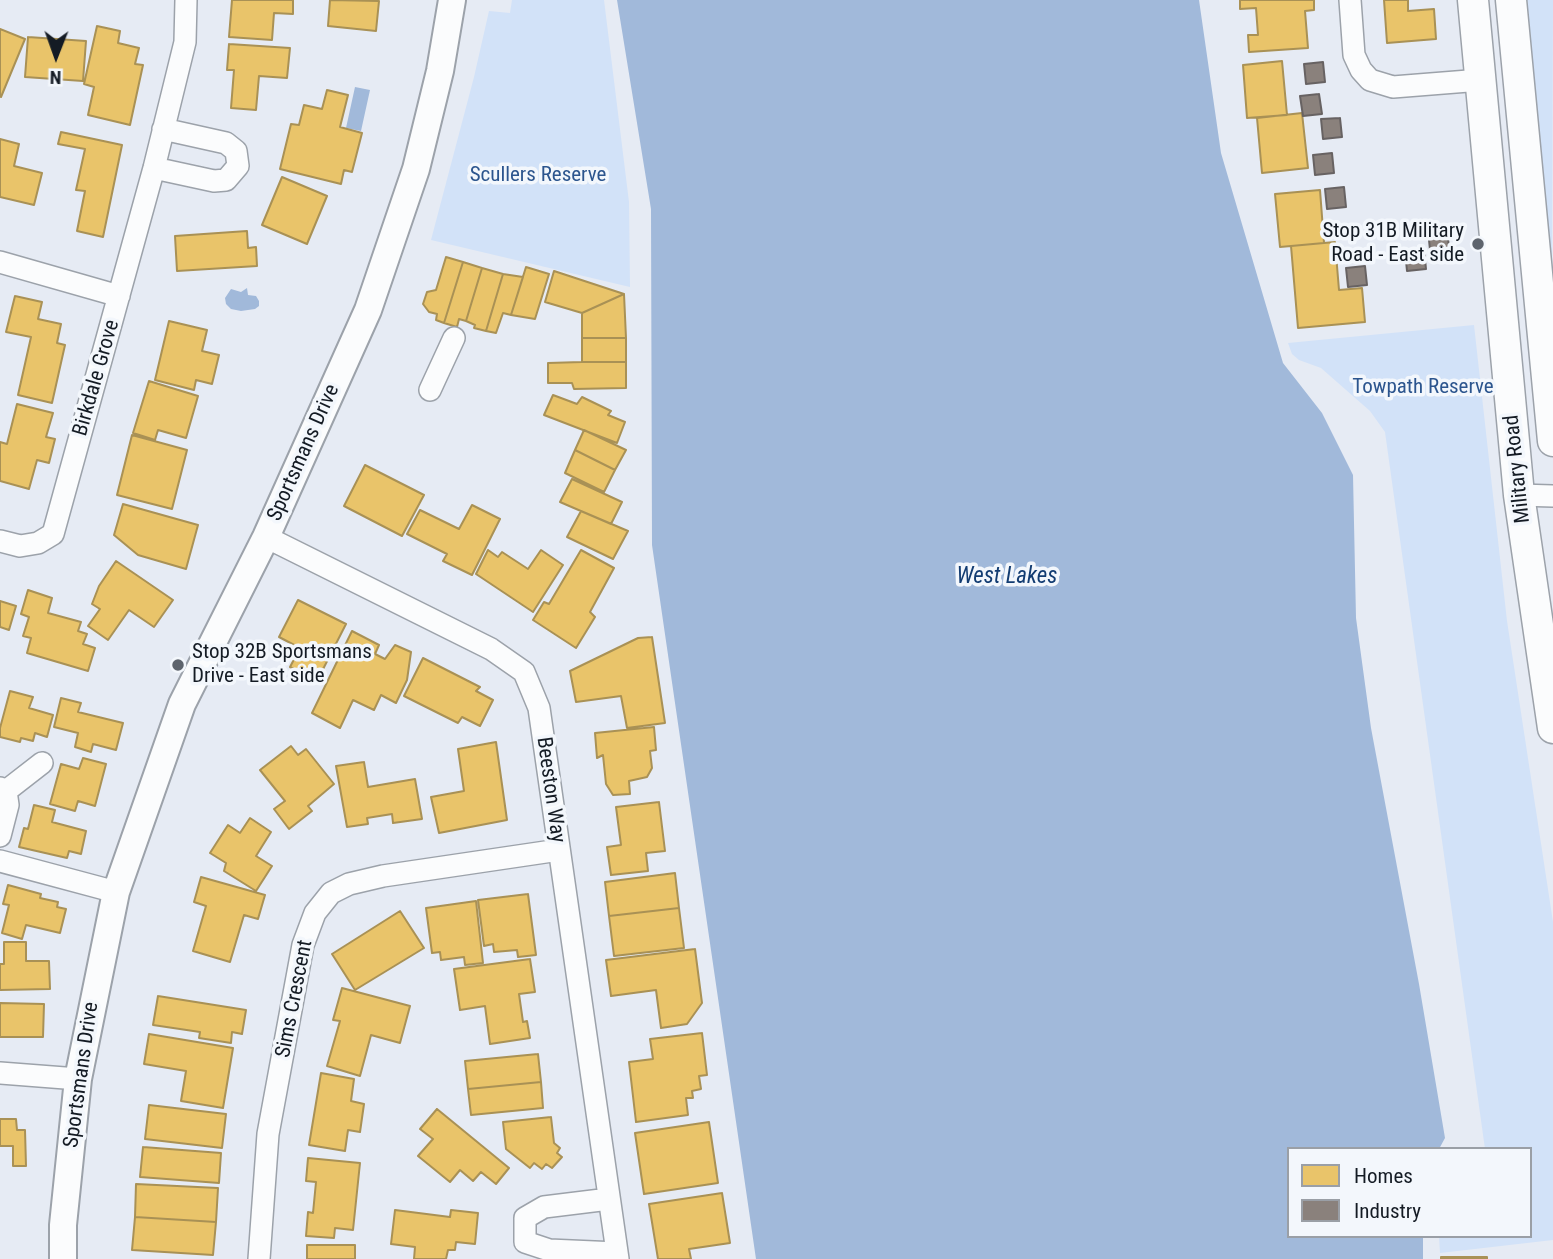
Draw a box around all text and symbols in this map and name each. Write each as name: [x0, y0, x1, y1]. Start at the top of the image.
north arrow: [21, 21, 91, 91]
text: N: [50, 66, 62, 89]
park label: Scullers Reserve: [470, 163, 606, 189]
place label: Stop 31B Military Road - East side: [1322, 219, 1464, 269]
marker: Stop 31B Military Road - East side: [1470, 236, 1486, 252]
street label: Birkdale Grove: [68, 317, 126, 439]
park label: Towpath Reserve: [1352, 375, 1494, 401]
street label: Sportsmans Drive: [263, 381, 345, 525]
street label: Military Road: [1500, 414, 1536, 524]
water label: West Lakes: [957, 563, 1057, 591]
place label: Stop 32B Sportsmans Drive - East side: [192, 640, 372, 690]
marker: Stop 32B Sportsmans Drive - East side: [170, 657, 186, 673]
street label: Beeston Way: [530, 735, 570, 845]
street label: Sims Crescent: [271, 938, 319, 1060]
street label: Sportsmans Drive: [59, 1001, 105, 1149]
legend: [1287, 1147, 1532, 1238]
text: Homes: [1354, 1164, 1413, 1188]
text: Industry: [1354, 1199, 1421, 1223]

